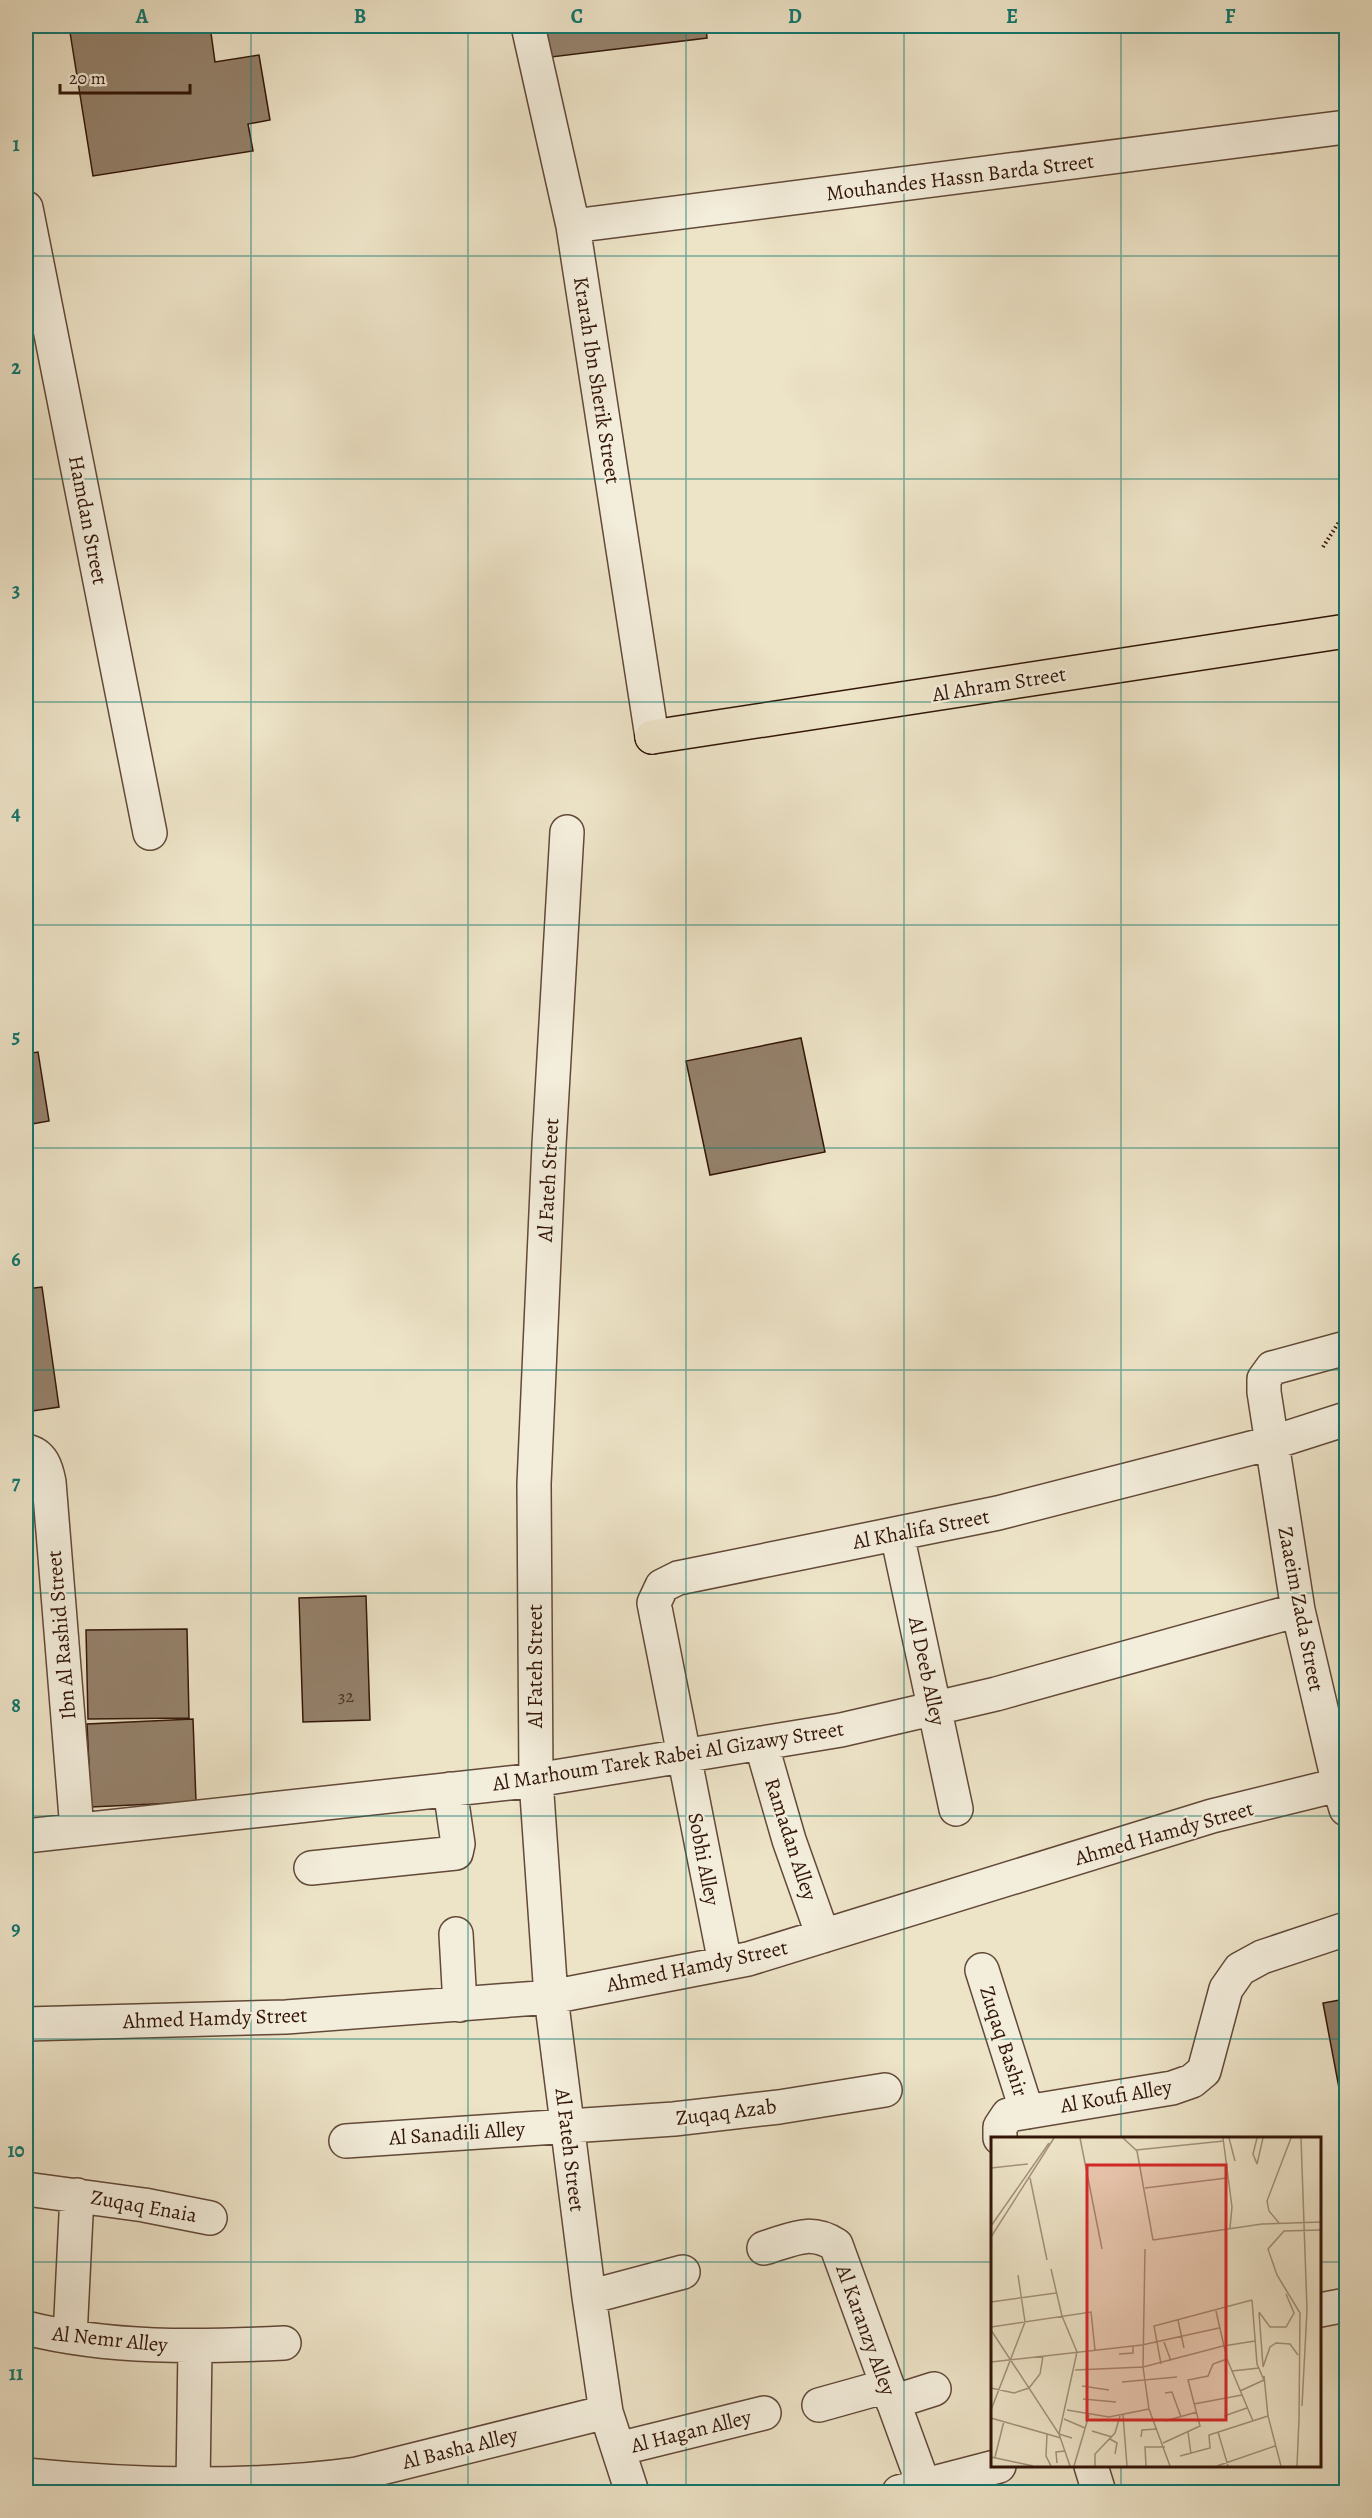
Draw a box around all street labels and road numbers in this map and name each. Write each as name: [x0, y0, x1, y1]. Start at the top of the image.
street label: Mouhandes Hassn Barda Street: [824, 147, 1096, 207]
street label: Krarah Ibn Sherik Street: [567, 274, 627, 486]
street label: Hamdan Street: [62, 453, 114, 587]
street label: Al Ahram Street: [929, 660, 1068, 709]
street label: Al Fateh Street: [531, 1117, 565, 1244]
street label: Al Khalifa Street: [849, 1502, 992, 1556]
street label: Zaaeim Zada Street: [1271, 1524, 1331, 1694]
street label: Ibn Al Rashid Street: [40, 1549, 82, 1721]
street label: Al Fateh Street: [521, 1604, 549, 1729]
street label: Al Deeb Alley: [902, 1613, 952, 1729]
street label: Al Marhoum Tarek Rabei Al Gizawy Street: [489, 1714, 846, 1798]
street label: Ramadan Alley: [758, 1774, 824, 1904]
street label: Ahmed Hamdy Street: [1071, 1794, 1257, 1872]
street label: Sobhi Alley: [681, 1810, 727, 1908]
street label: Ahmed Hamdy Street: [603, 1933, 790, 1999]
street label: Zuqaq Bashir: [973, 1982, 1035, 2100]
street label: Ahmed Hamdy Street: [121, 2001, 308, 2035]
street label: Al Koufi Alley: [1057, 2072, 1175, 2120]
street label: Al Fateh Street: [548, 2086, 591, 2213]
street label: Zuqaq Azab: [674, 2092, 778, 2132]
street label: Al Sanadili Alley: [387, 2114, 527, 2152]
street label: Zuqaq Enaia: [89, 2183, 200, 2229]
street label: Al Karanzy Alley: [829, 2260, 903, 2400]
street label: Al Nemr Alley: [50, 2319, 170, 2359]
street label: Al Hagan Alley: [627, 2402, 755, 2460]
street label: Al Basha Alley: [398, 2420, 521, 2476]

